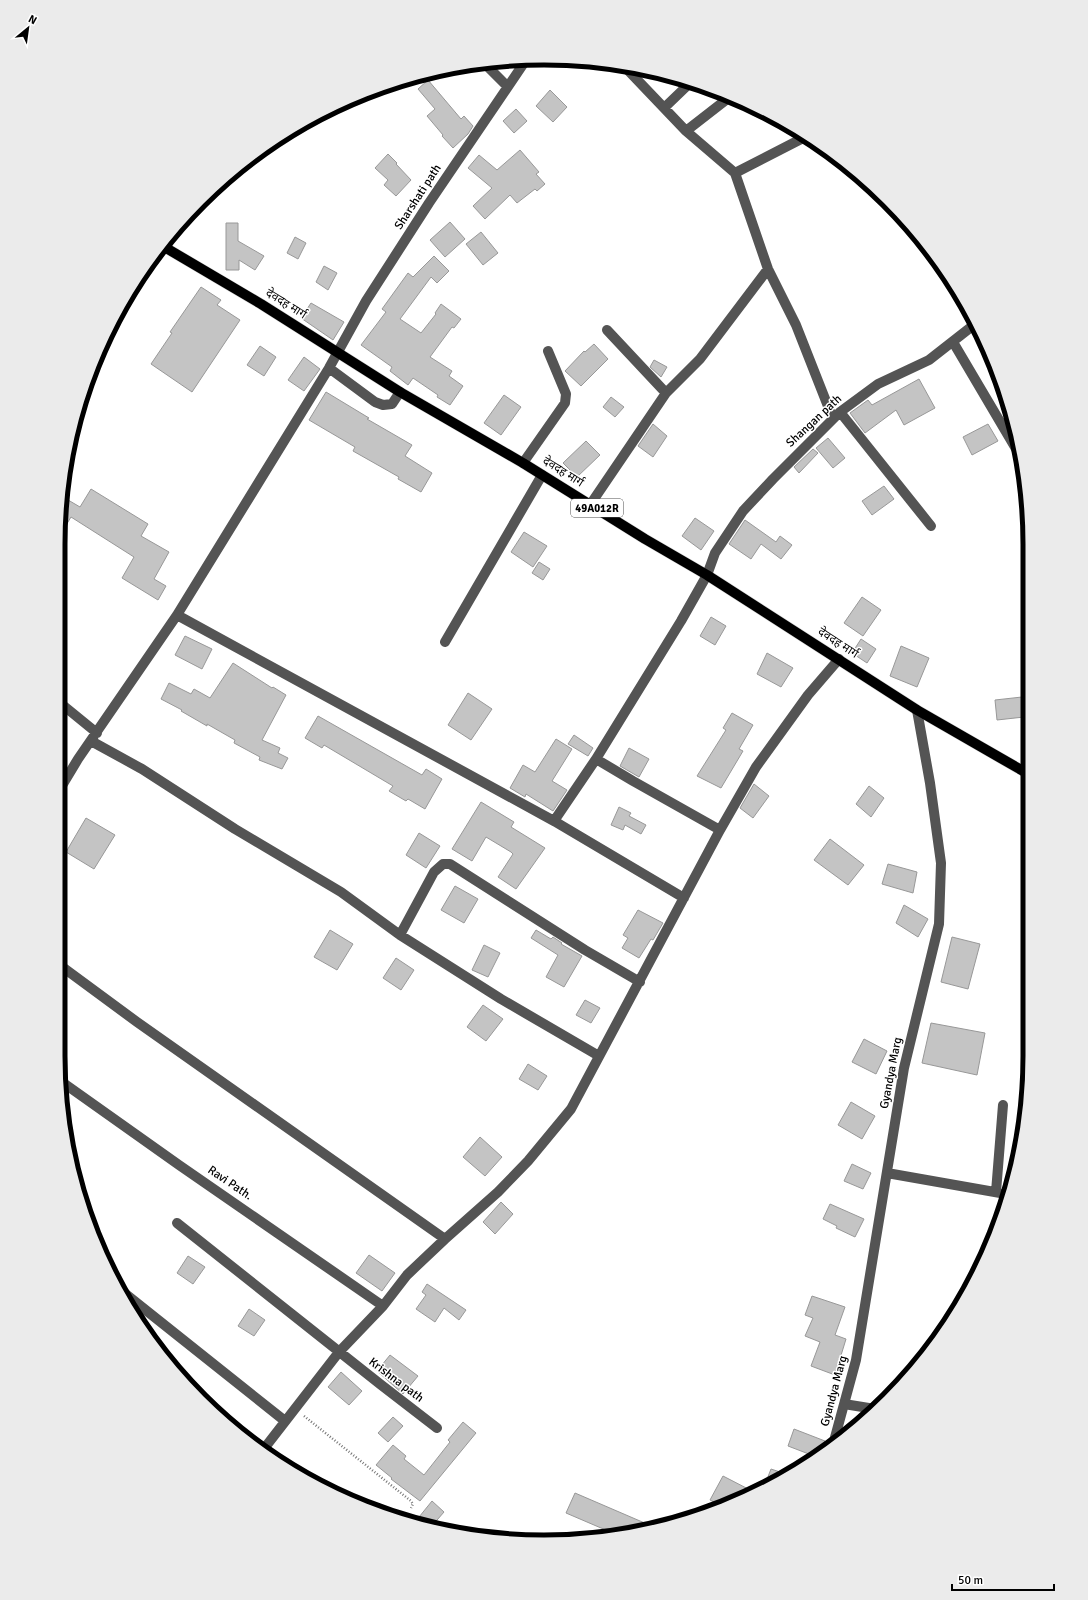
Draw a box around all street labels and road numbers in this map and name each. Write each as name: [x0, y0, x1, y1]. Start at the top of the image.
street label: Sharshati path: [391, 162, 445, 232]
street label: देवदह मार्ग: [263, 285, 311, 323]
street label: Shangan path: [783, 391, 845, 451]
street label: देवदह मार्ग: [540, 453, 588, 491]
road number: 49A012R: [571, 499, 623, 517]
street label: देवदह मार्ग: [815, 623, 863, 662]
street label: Gyandya Marg: [877, 1036, 905, 1110]
street label: Ravi Path.: [205, 1163, 255, 1203]
street label: Krishna path: [365, 1354, 427, 1406]
street label: Gyandya Marg: [817, 1354, 851, 1428]

